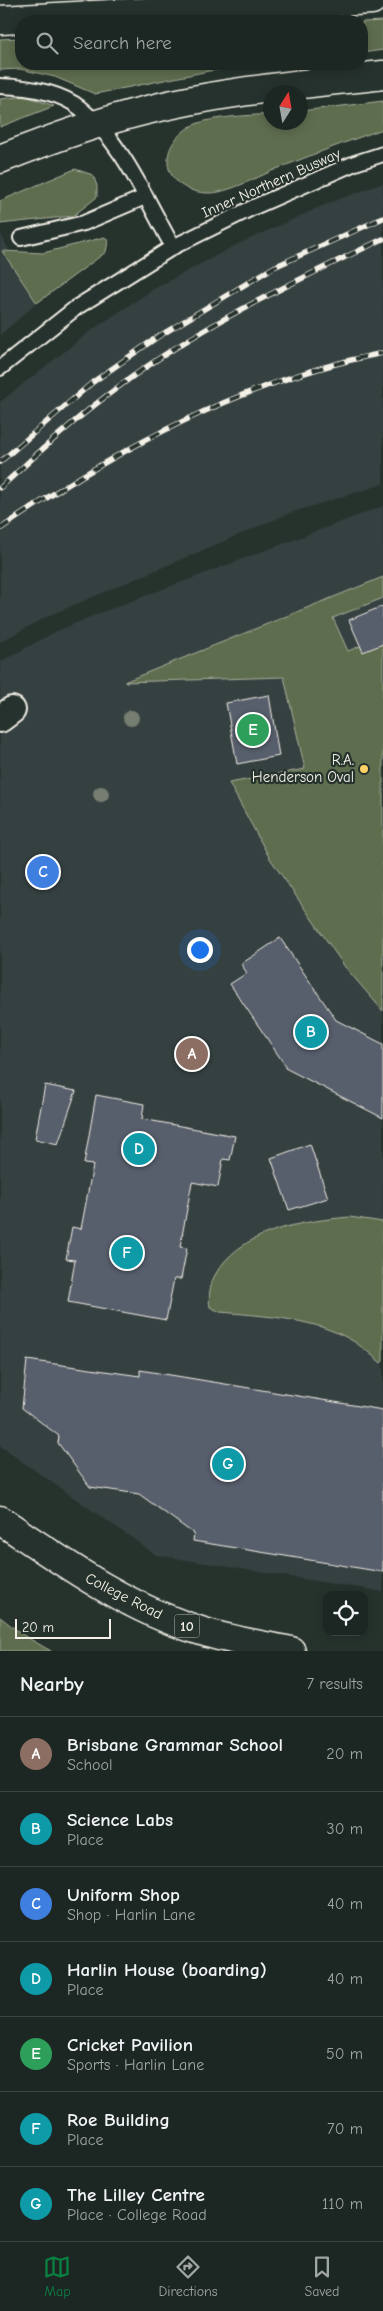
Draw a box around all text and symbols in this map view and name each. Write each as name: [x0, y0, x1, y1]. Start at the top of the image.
search box: [15, 15, 368, 70]
icon: search: [33, 29, 61, 57]
text: Search here: [73, 32, 172, 54]
north arrow: [263, 85, 308, 130]
street label: Inner Northern Busway: [199, 144, 344, 222]
pin: E: [237, 711, 269, 749]
place label: R.A. Henderson Oval: [252, 751, 354, 786]
marker: R.A. Henderson Oval: [358, 763, 370, 775]
pin: C: [27, 853, 59, 891]
your location: [187, 937, 213, 963]
pin: B: [295, 1013, 327, 1051]
pin: A: [176, 1035, 208, 1073]
pin: D: [123, 1130, 155, 1168]
pin: F: [111, 1234, 143, 1272]
pin: G: [212, 1445, 244, 1483]
street label: College Road: [82, 1569, 166, 1623]
map controls: [323, 1591, 368, 1636]
button: locate: [323, 1591, 368, 1636]
road number: 10: [174, 1614, 200, 1638]
scale bar: [15, 1616, 111, 1639]
text: 20 m: [22, 1619, 54, 1636]
text: Nearby: [20, 1672, 84, 1696]
text: 7 results: [306, 1675, 363, 1693]
text: Brisbane Grammar School: [67, 1734, 283, 1756]
text: A: [32, 1745, 40, 1763]
text: 20 m: [326, 1745, 363, 1763]
text: School: [67, 1756, 113, 1774]
text: Science Labs: [67, 1809, 173, 1831]
text: B: [31, 1820, 41, 1838]
text: 30 m: [327, 1820, 363, 1838]
text: Place: [67, 1831, 103, 1849]
text: Uniform Shop: [67, 1884, 180, 1906]
text: C: [31, 1895, 41, 1913]
text: 40 m: [327, 1895, 363, 1913]
text: Shop · Harlin Lane: [67, 1906, 195, 1924]
text: Harlin House (boarding): [67, 1959, 267, 1981]
text: D: [31, 1970, 41, 1988]
text: 40 m: [327, 1970, 363, 1988]
text: Place: [67, 1981, 103, 1999]
text: Cricket Pavilion: [67, 2034, 193, 2056]
text: E: [31, 2045, 41, 2063]
text: 50 m: [326, 2045, 363, 2063]
text: Sports · Harlin Lane: [67, 2056, 204, 2074]
text: Roe Building: [67, 2109, 170, 2131]
text: F: [31, 2120, 41, 2138]
text: 70 m: [327, 2120, 363, 2138]
text: Place: [67, 2131, 103, 2149]
text: The Lilley Centre: [67, 2184, 205, 2206]
text: G: [30, 2195, 42, 2213]
text: 110 m: [322, 2195, 363, 2213]
text: Place · College Road: [67, 2206, 207, 2224]
tab: Map: [43, 2253, 71, 2300]
tab: Directions: [158, 2253, 218, 2300]
tab: Saved: [305, 2253, 340, 2300]

